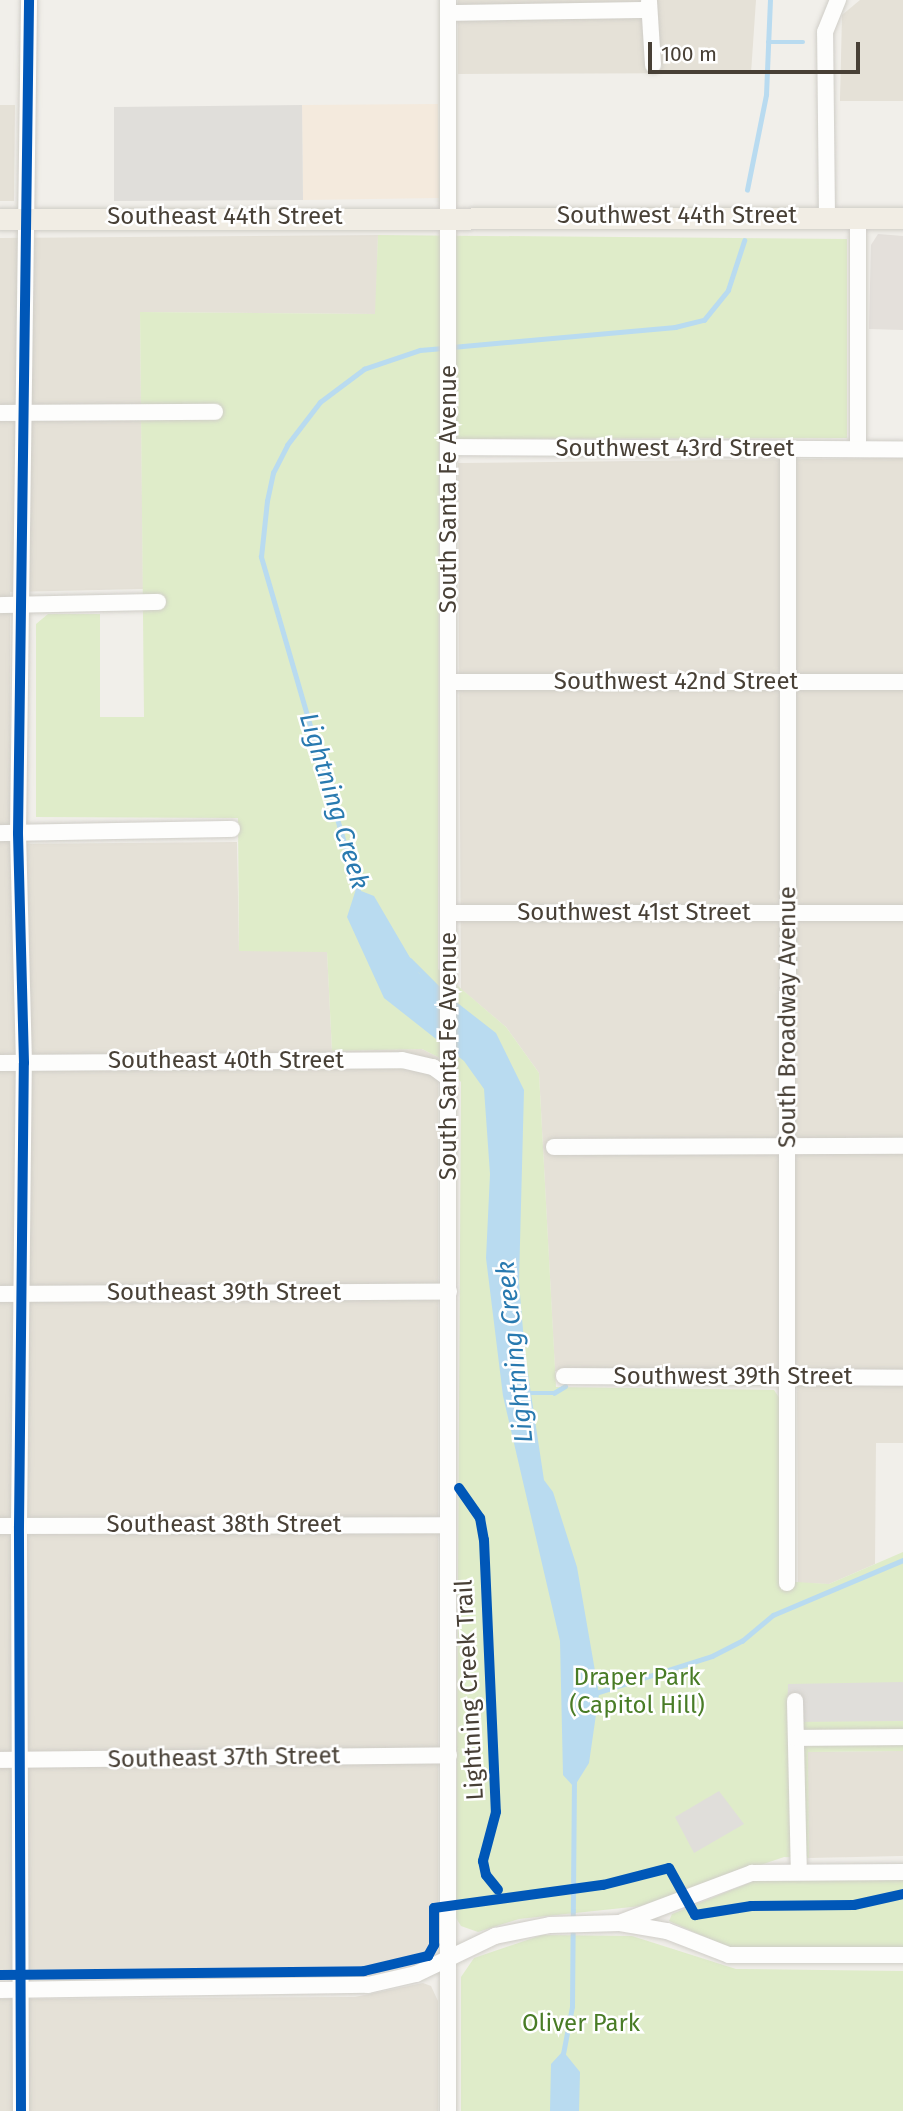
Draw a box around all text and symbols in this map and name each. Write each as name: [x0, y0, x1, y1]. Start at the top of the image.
scale bar: [651, 28, 863, 72]
text: 100 m: [661, 41, 717, 67]
street label: Southwest 44th Street: [557, 202, 797, 230]
street label: Southeast 44th Street: [107, 203, 343, 231]
street label: South Santa Fe Avenue: [435, 365, 463, 613]
street label: Southwest 43rd Street: [555, 435, 795, 463]
street label: Southwest 42nd Street: [554, 668, 798, 696]
water label: Lightning Creek: [292, 709, 376, 893]
street label: South Broadway Avenue: [774, 886, 802, 1148]
street label: Southwest 41st Street: [517, 899, 751, 927]
street label: South Santa Fe Avenue: [435, 932, 463, 1180]
street label: Southeast 40th Street: [108, 1047, 344, 1075]
water label: Lightning Creek: [490, 1259, 540, 1445]
street label: Southeast 39th Street: [107, 1279, 341, 1307]
street label: Southwest 39th Street: [614, 1363, 852, 1391]
street label: Southeast 38th Street: [106, 1511, 342, 1539]
street label: Lightning Creek Trail: [450, 1579, 490, 1801]
park label: Draper Park (Capitol Hill): [569, 1664, 705, 1720]
street label: Southeast 37th Street: [108, 1742, 340, 1774]
park label: Oliver Park: [522, 2010, 640, 2038]

